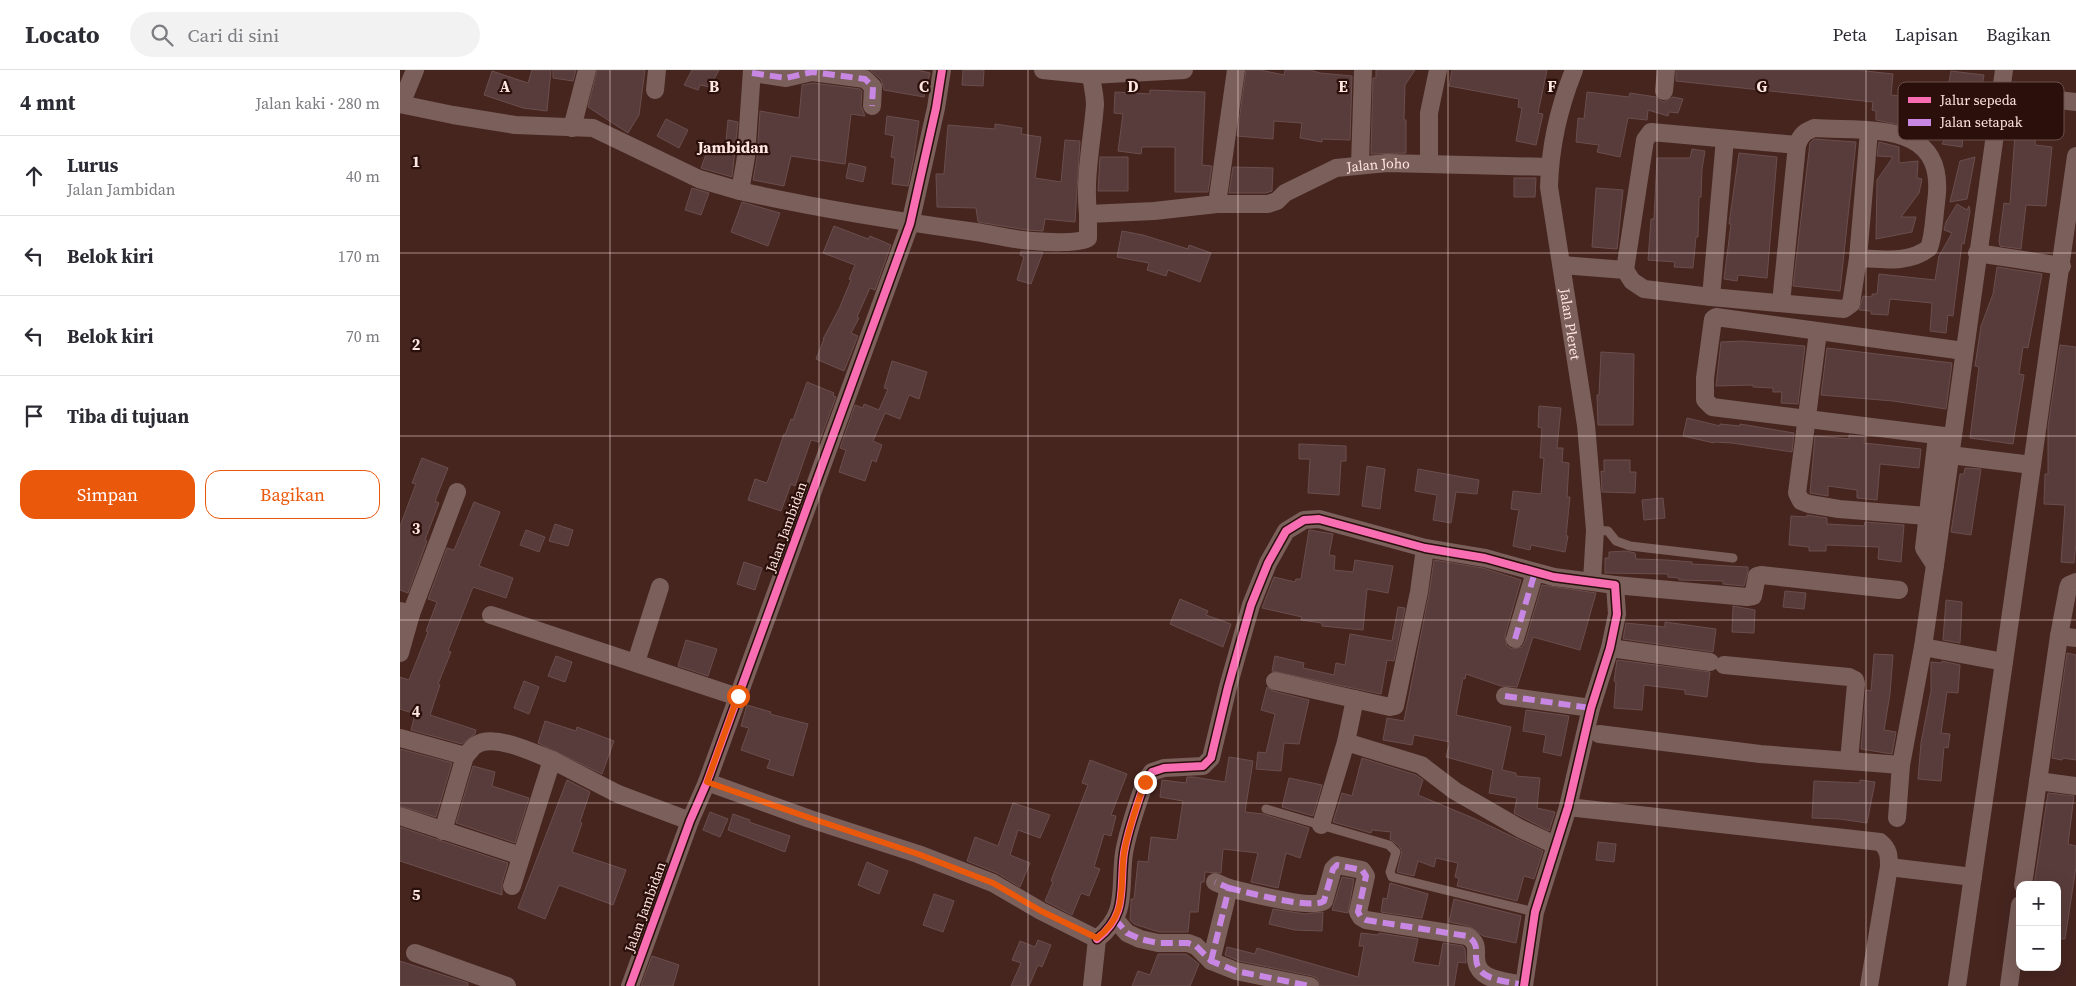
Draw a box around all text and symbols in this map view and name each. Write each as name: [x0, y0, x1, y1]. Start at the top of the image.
search box: [130, 12, 480, 57]
text: Locato: [25, 18, 100, 51]
icon: search: [148, 21, 176, 49]
text: Cari di sini: [188, 22, 279, 48]
text: Peta: [1833, 22, 1867, 47]
text: Lapisan: [1895, 22, 1958, 47]
text: Bagikan: [1986, 22, 2051, 47]
text: A: [500, 75, 511, 97]
text: B: [709, 75, 720, 97]
text: C: [919, 75, 929, 97]
text: D: [1127, 75, 1139, 97]
text: E: [1338, 75, 1348, 97]
text: F: [1547, 75, 1557, 97]
text: G: [1757, 75, 1768, 97]
legend: [1898, 82, 2064, 140]
text: 4 mnt: [20, 88, 75, 117]
text: Jalur sepeda: [1939, 90, 2018, 110]
text: Jalan kaki · 280 m: [255, 92, 380, 114]
text: Jalan setapak: [1939, 112, 2023, 132]
district label: Jambidan: [696, 136, 769, 158]
text: 1: [412, 150, 420, 172]
text: Lurus: [67, 152, 118, 178]
street label: Jalan Joho: [1345, 153, 1410, 177]
icon: ahead: [20, 162, 48, 190]
text: 40 m: [346, 165, 380, 187]
text: Jalan Jambidan: [67, 178, 176, 200]
icon: left: [20, 242, 48, 270]
text: Belok kiri: [67, 243, 154, 269]
text: 170 m: [338, 245, 380, 267]
street label: Jalan Pleret: [1555, 286, 1586, 362]
icon: left: [20, 322, 48, 350]
text: Belok kiri: [67, 323, 154, 349]
text: 70 m: [346, 325, 380, 347]
text: 2: [412, 333, 421, 355]
icon: arrive: [20, 402, 48, 430]
text: Tiba di tujuan: [67, 403, 189, 429]
button: Simpan: [20, 470, 195, 519]
button: Bagikan: [205, 470, 380, 519]
street label: Jalan Jambidan: [760, 478, 812, 576]
text: 3: [412, 517, 421, 539]
route start: [727, 685, 750, 708]
text: 4: [412, 700, 421, 722]
route end: [1134, 771, 1157, 794]
street label: Jalan Jambidan: [619, 858, 671, 956]
map controls: [2016, 881, 2061, 971]
button: +: [2016, 881, 2061, 926]
text: 5: [412, 883, 421, 905]
button: −: [2016, 926, 2061, 971]

